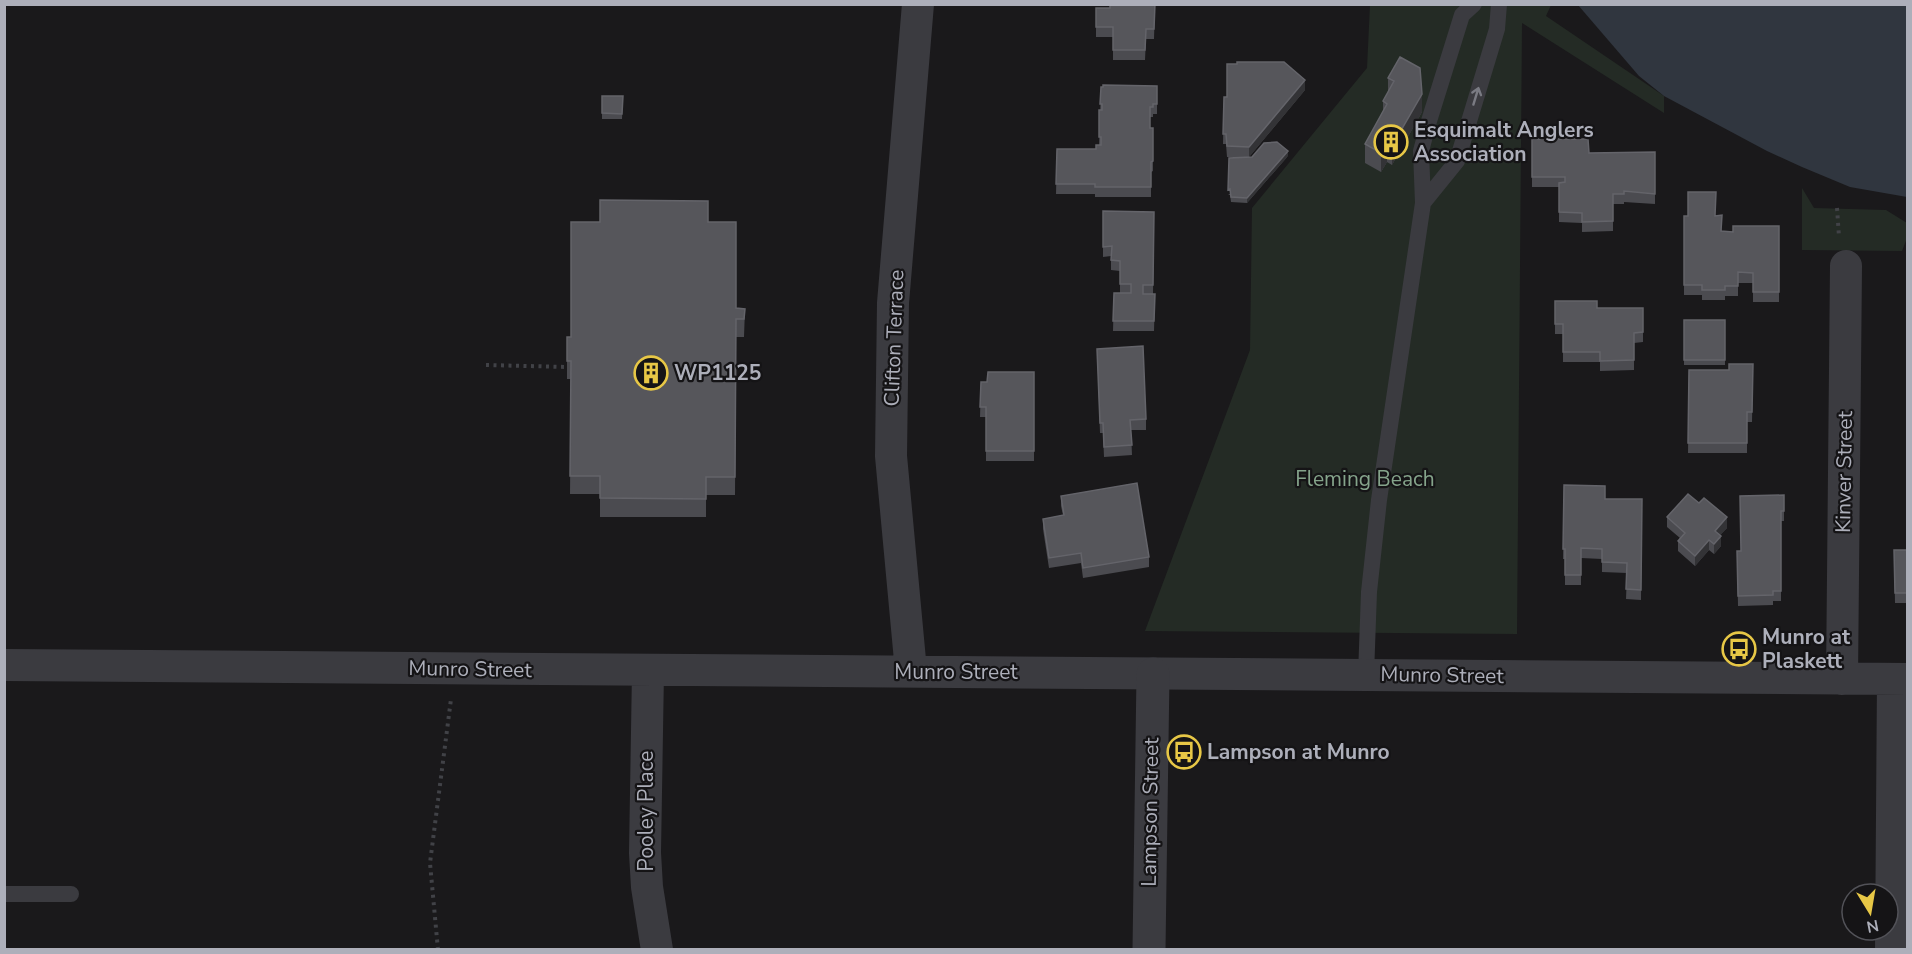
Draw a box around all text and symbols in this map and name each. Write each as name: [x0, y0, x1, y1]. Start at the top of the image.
one-way arrow: [1471, 87, 1482, 106]
place label: Esquimalt Anglers Association: [1414, 116, 1594, 168]
building icon: Esquimalt Anglers Association: [1373, 124, 1409, 160]
street label: Clifton Terrace: [878, 269, 910, 407]
building icon: WP1125: [633, 355, 669, 391]
place label: WP1125: [674, 359, 761, 387]
street label: Kinver Street: [1829, 410, 1859, 533]
park label: Fleming Beach: [1295, 465, 1435, 493]
place label: Munro at Plaskett: [1762, 623, 1851, 675]
bus stop icon: Munro at Plaskett: [1721, 631, 1757, 667]
street label: Munro Street: [408, 654, 533, 684]
street label: Munro Street: [894, 658, 1018, 686]
street label: Munro Street: [1380, 660, 1505, 690]
bus stop icon: Lampson at Munro: [1166, 734, 1202, 770]
street label: Lampson Street: [1135, 737, 1165, 887]
place label: Lampson at Munro: [1207, 738, 1390, 766]
street label: Pooley Place: [632, 751, 660, 871]
north arrow: [1840, 882, 1900, 942]
text: N: [1865, 914, 1881, 938]

